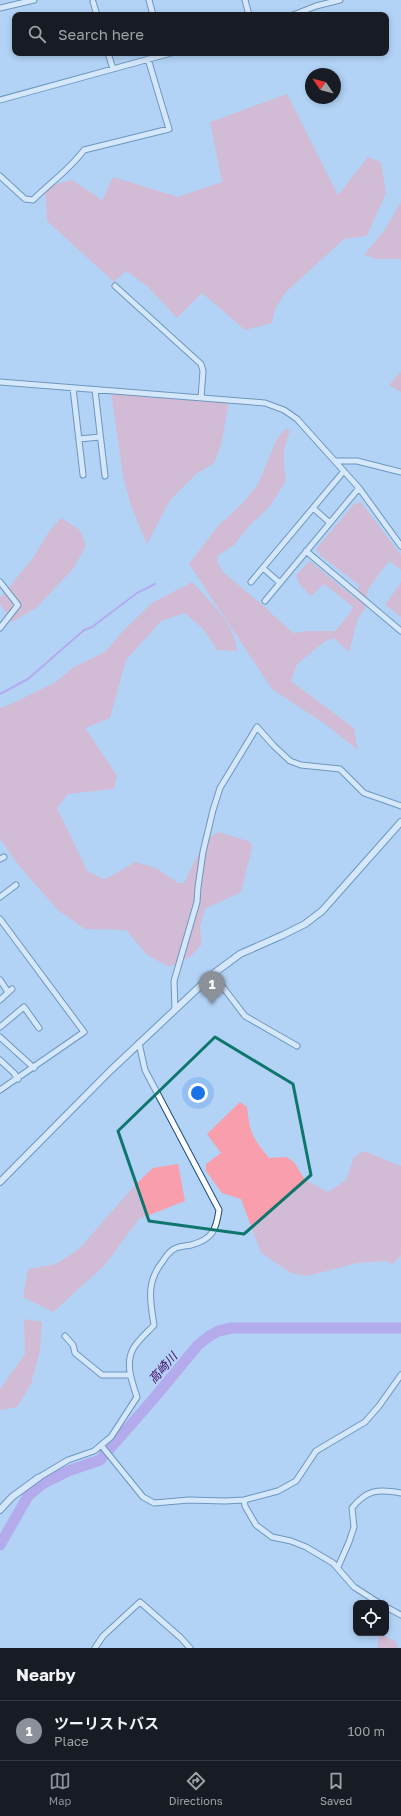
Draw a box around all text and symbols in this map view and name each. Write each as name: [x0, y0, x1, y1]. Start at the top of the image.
search box: [12, 12, 389, 56]
icon: search: [26, 23, 48, 45]
text: Search here: [58, 25, 144, 43]
north arrow: [305, 68, 341, 104]
pin: 1: [199, 971, 225, 1004]
your location: [188, 1083, 208, 1103]
water label: 高崎川: [145, 1348, 181, 1386]
map controls: [353, 1600, 389, 1636]
button: locate: [353, 1600, 389, 1636]
text: Nearby: [16, 1664, 76, 1685]
text: ツーリストバス: [54, 1714, 159, 1732]
text: 1: [26, 1723, 32, 1739]
text: 100 m: [348, 1723, 385, 1739]
text: Place: [54, 1733, 89, 1749]
tab: Map: [49, 1770, 71, 1807]
tab: Directions: [169, 1770, 223, 1807]
tab: Saved: [320, 1770, 352, 1807]

